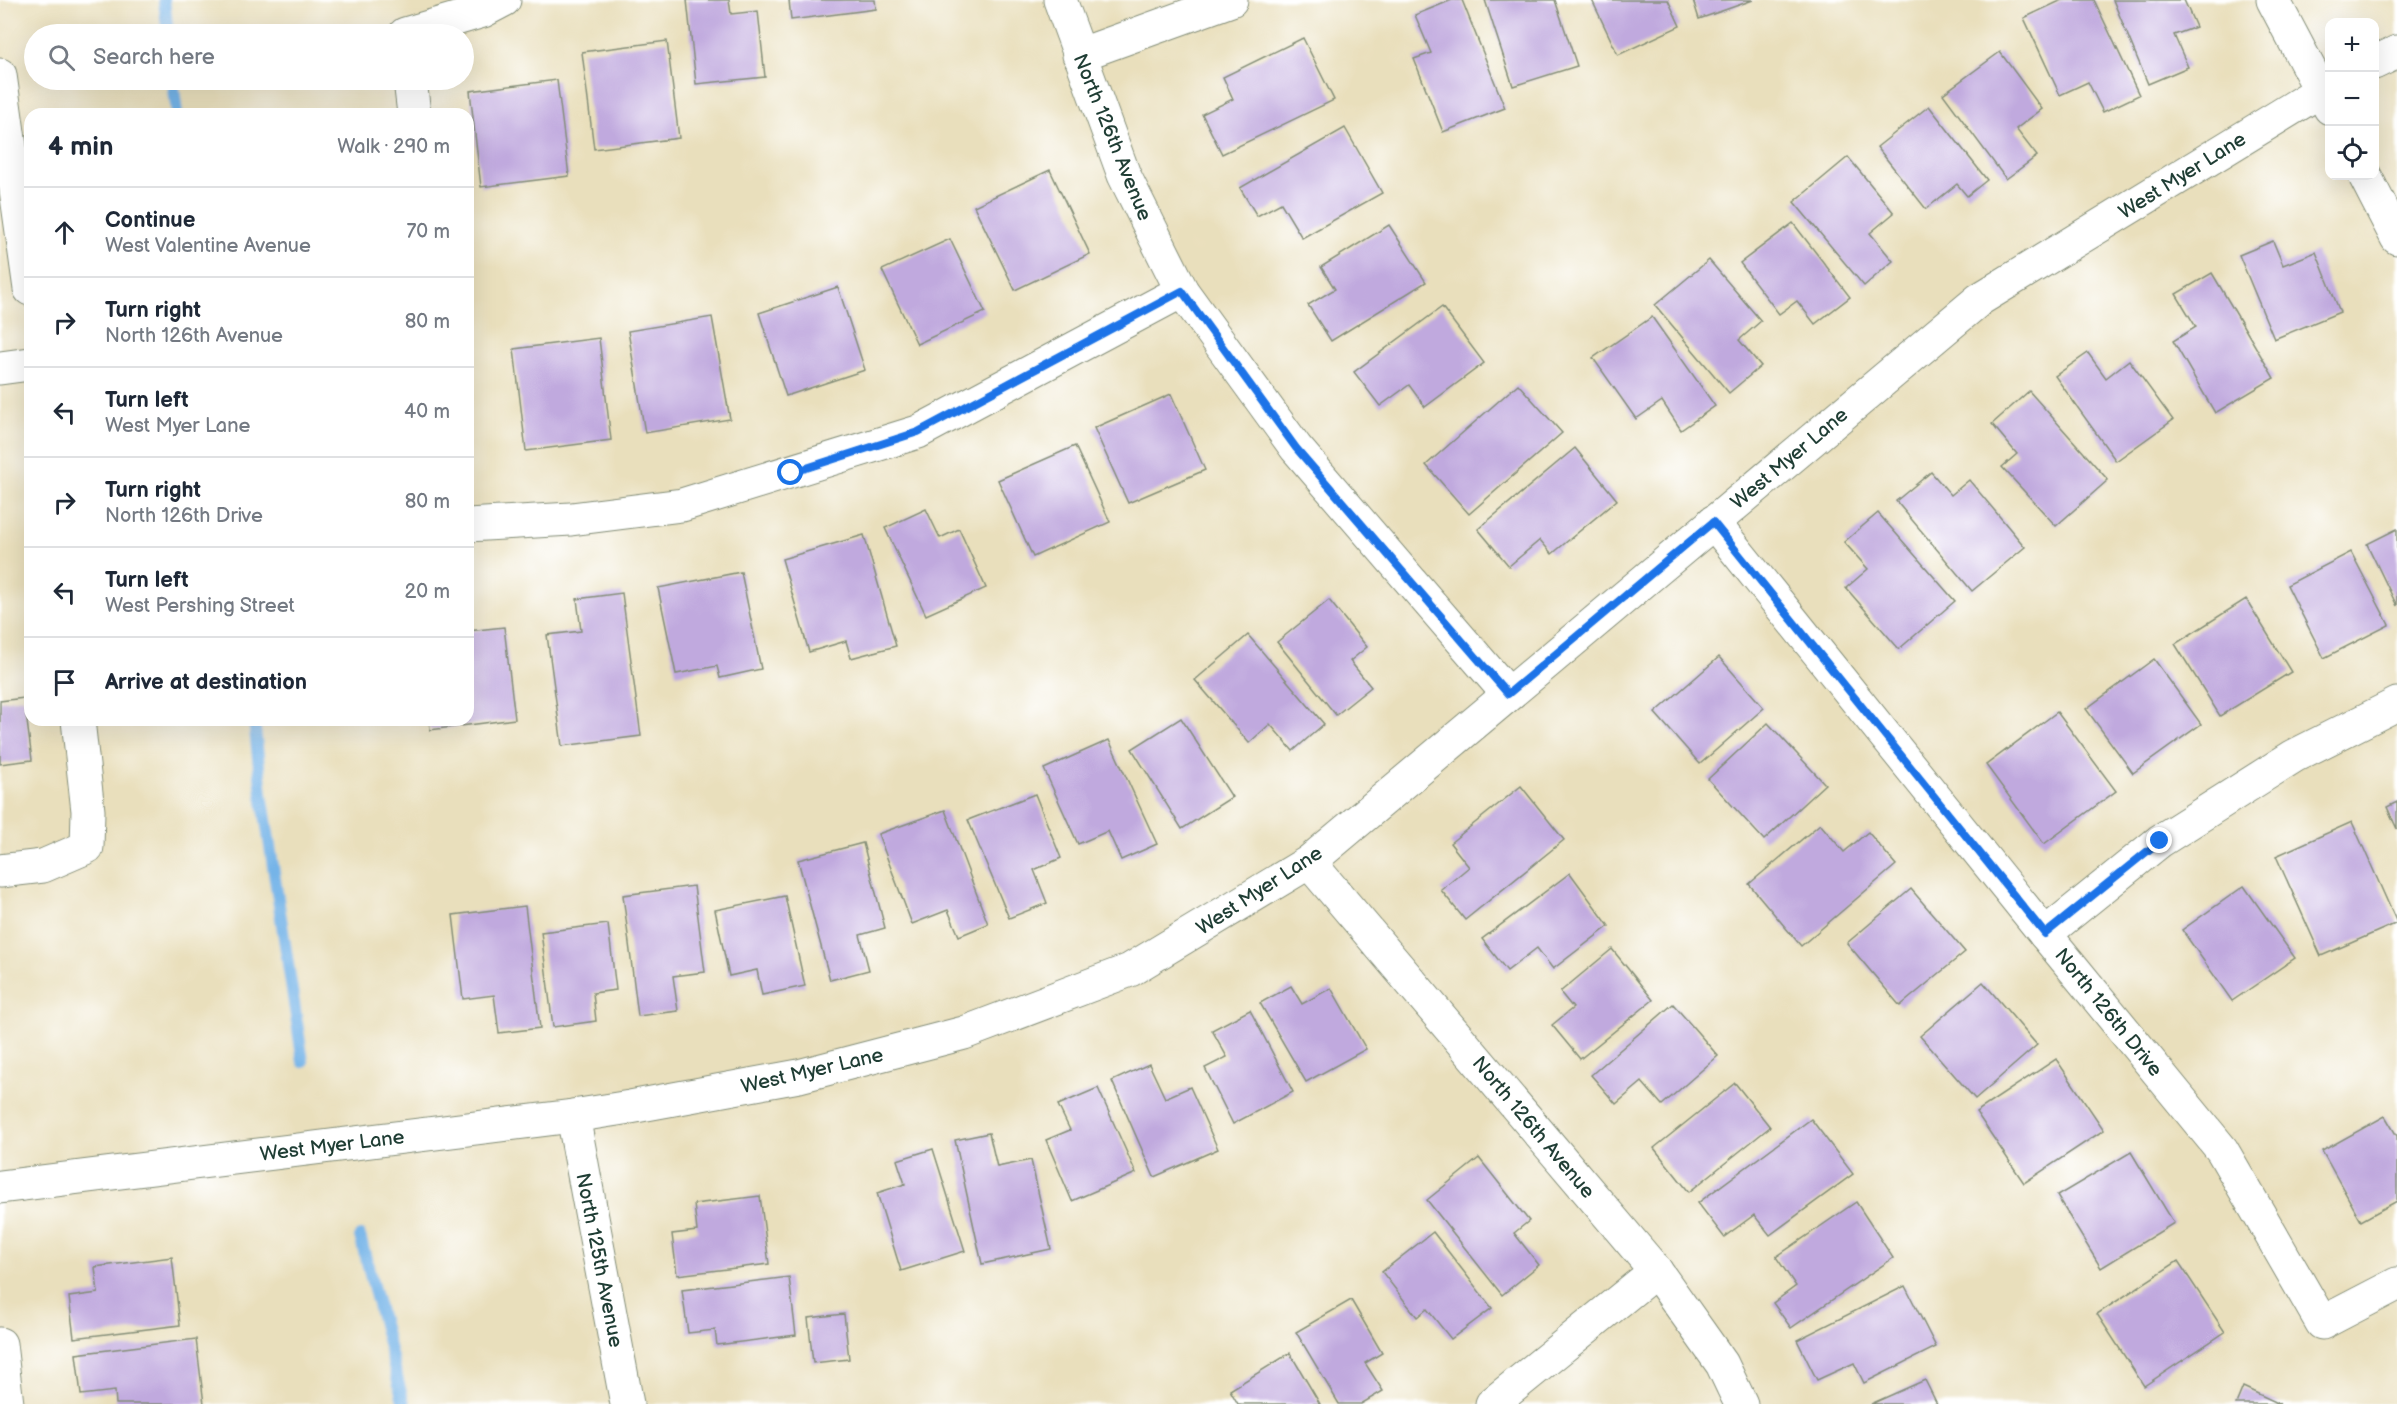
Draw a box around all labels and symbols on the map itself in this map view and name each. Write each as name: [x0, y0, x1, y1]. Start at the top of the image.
street label: North 126th Avenue: [1068, 50, 1157, 224]
street label: West Myer Lane: [2115, 127, 2251, 225]
street label: West Myer Lane: [1726, 403, 1853, 515]
route start: [777, 459, 803, 485]
route end: [2146, 827, 2172, 853]
street label: West Myer Lane: [1192, 841, 1327, 940]
street label: North 126th Drive: [2049, 944, 2167, 1082]
street label: West Myer Lane: [739, 1043, 886, 1099]
street label: North 126th Avenue: [1467, 1052, 1600, 1204]
street label: West Myer Lane: [259, 1125, 406, 1167]
street label: North 125th Avenue: [570, 1171, 628, 1350]

